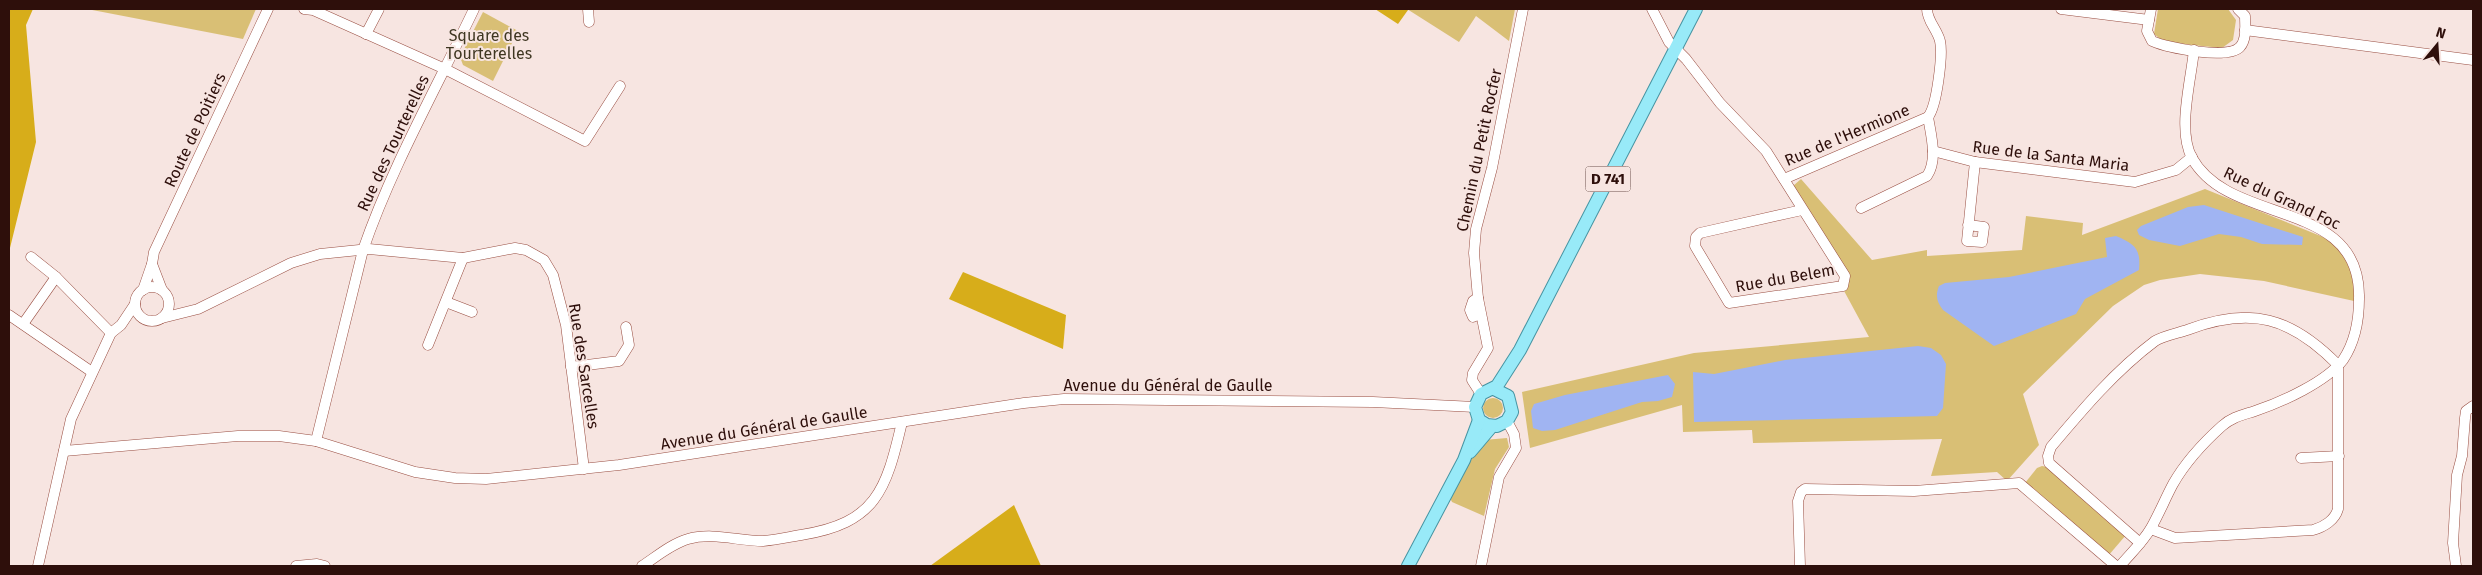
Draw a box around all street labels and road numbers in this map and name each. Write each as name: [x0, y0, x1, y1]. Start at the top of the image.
street label: Chemin du Petit Rocfer: [1452, 66, 1506, 233]
street label: Route de Poitiers: [160, 70, 230, 190]
street label: Rue des Tourterelles: [353, 72, 433, 214]
street label: Rue de l'Hermione: [1782, 100, 1912, 170]
street label: Rue de la Santa Maria: [1971, 137, 2131, 175]
street label: Rue du Grand Foc: [2220, 163, 2344, 234]
road number: D 741: [1586, 166, 1630, 192]
street label: Rue du Belem: [1734, 260, 1836, 296]
street label: Rue des Sarcelles: [565, 302, 603, 430]
street label: Avenue du Général de Gaulle: [1063, 376, 1273, 395]
street label: Avenue du Général de Gaulle: [659, 402, 869, 454]

